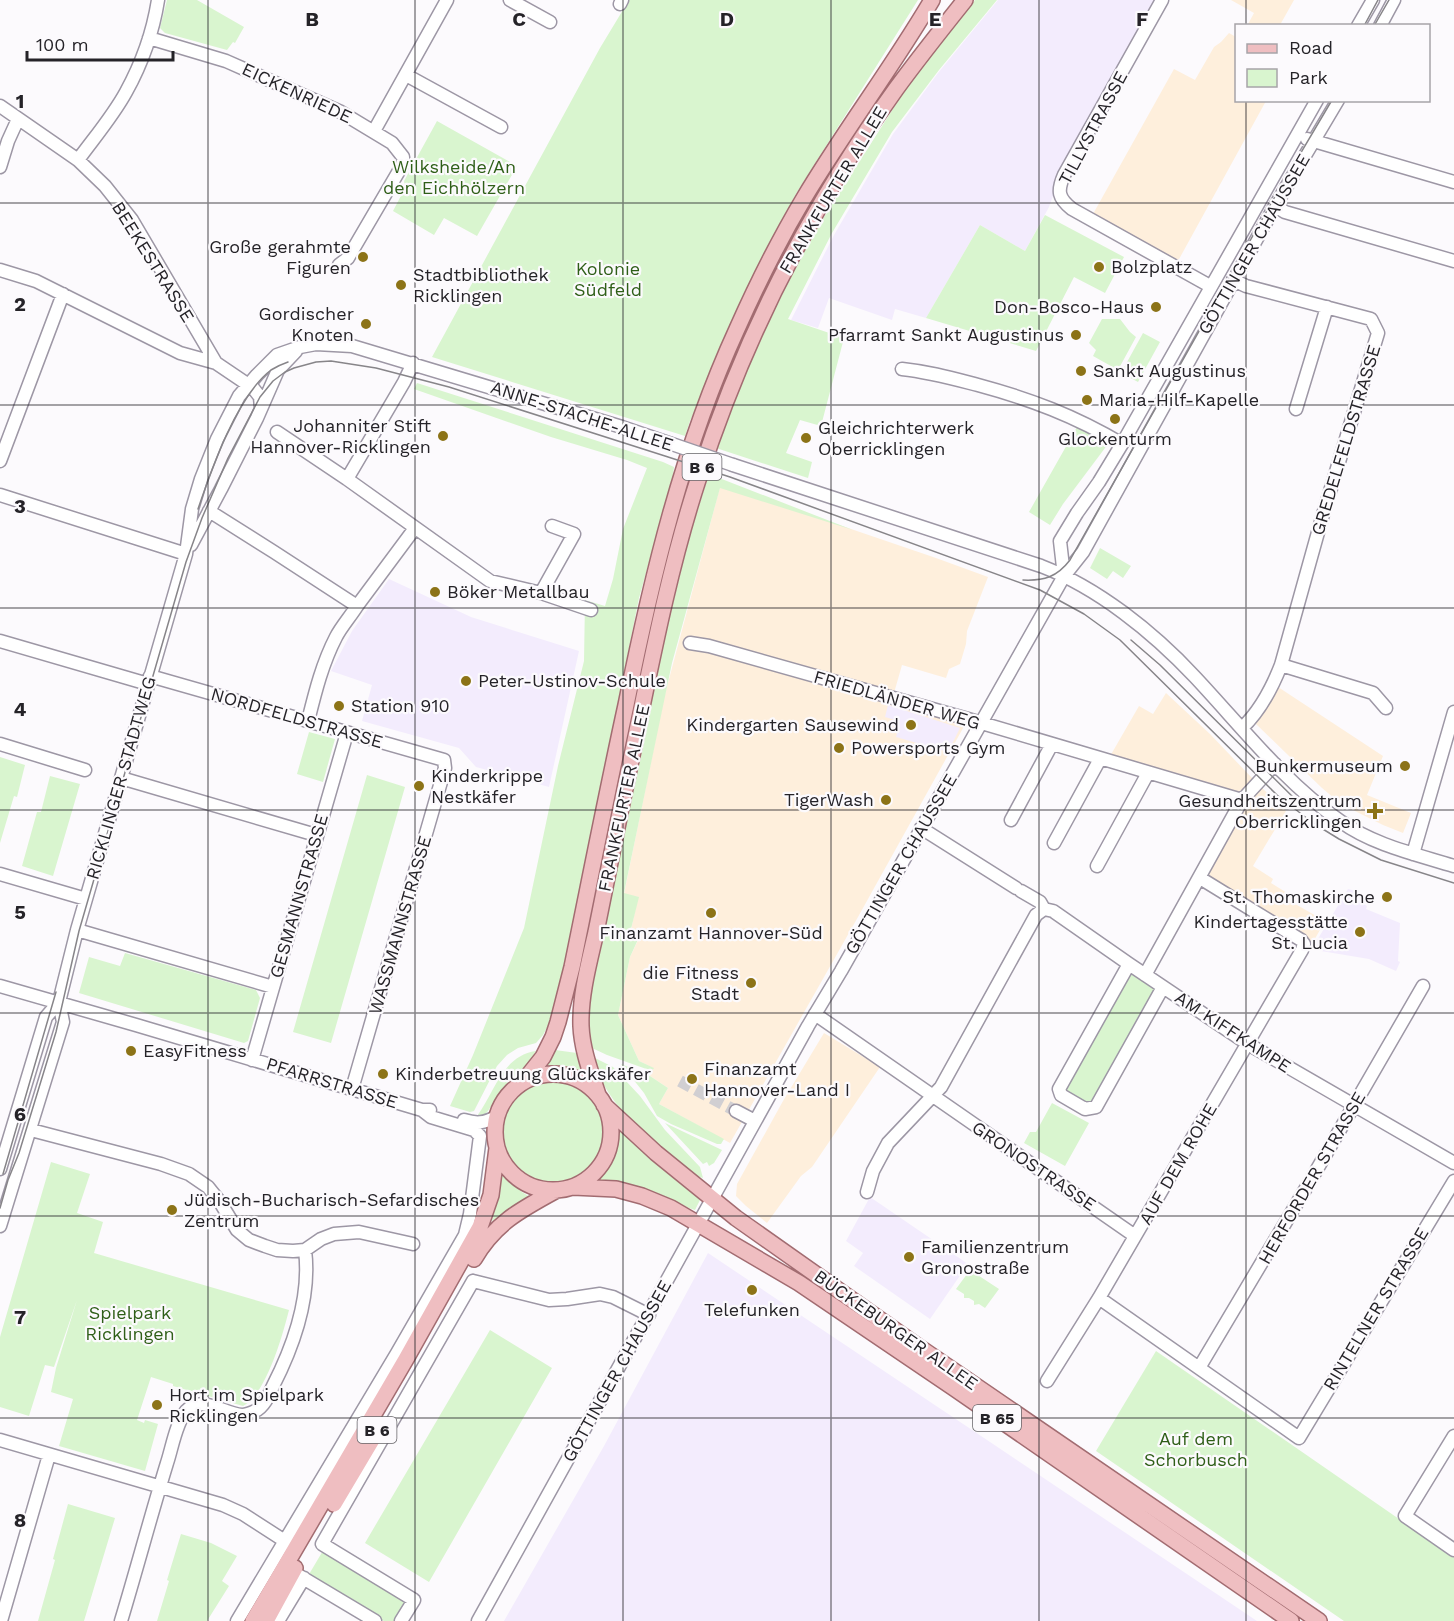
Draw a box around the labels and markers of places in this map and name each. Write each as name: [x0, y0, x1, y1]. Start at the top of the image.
place label: Große gerahmte Figuren: [209, 236, 351, 278]
marker: Große gerahmte Figuren: [356, 250, 370, 264]
place label: Bolzplatz: [1111, 256, 1192, 277]
marker: Bolzplatz: [1092, 260, 1106, 274]
place label: Stadtbibliothek Ricklingen: [413, 264, 549, 306]
marker: Stadtbibliothek Ricklingen: [394, 278, 408, 292]
place label: Don-Bosco-Haus: [994, 296, 1144, 317]
marker: Don-Bosco-Haus: [1149, 300, 1163, 314]
place label: Gordischer Knoten: [259, 303, 354, 345]
marker: Gordischer Knoten: [359, 317, 373, 331]
place label: Pfarramt Sankt Augustinus: [828, 324, 1064, 345]
marker: Pfarramt Sankt Augustinus: [1069, 328, 1083, 342]
place label: Sankt Augustinus: [1093, 360, 1246, 381]
marker: Sankt Augustinus: [1074, 364, 1088, 378]
place label: Maria-Hilf-Kapelle: [1099, 389, 1259, 410]
marker: Maria-Hilf-Kapelle: [1080, 393, 1094, 407]
marker: Glockenturm: [1108, 412, 1122, 426]
place label: Johanniter Stift Hannover-Ricklingen: [250, 415, 431, 457]
place label: Gleichrichterwerk Oberricklingen: [818, 417, 974, 459]
place label: Glockenturm: [1058, 428, 1172, 449]
marker: Johanniter Stift Hannover-Ricklingen: [436, 429, 450, 443]
marker: Gleichrichterwerk Oberricklingen: [799, 431, 813, 445]
place label: Böker Metallbau: [447, 581, 590, 602]
marker: Böker Metallbau: [428, 585, 442, 599]
place label: Peter-Ustinov-Schule: [478, 670, 666, 691]
marker: Peter-Ustinov-Schule: [459, 674, 473, 688]
place label: Station 910: [351, 695, 450, 716]
marker: Station 910: [332, 699, 346, 713]
place label: Kindergarten Sausewind: [686, 714, 899, 735]
marker: Kindergarten Sausewind: [904, 718, 918, 732]
place label: Powersports Gym: [851, 737, 1005, 758]
marker: Powersports Gym: [832, 741, 846, 755]
place label: Bunkermuseum: [1255, 755, 1393, 776]
marker: Bunkermuseum: [1398, 759, 1412, 773]
place label: Kinderkrippe Nestkäfer: [431, 765, 543, 807]
marker: Kinderkrippe Nestkäfer: [412, 779, 426, 793]
place label: TigerWash: [784, 789, 874, 810]
place label: Gesundheitszentrum Oberricklingen: [1178, 790, 1362, 832]
marker: TigerWash: [879, 793, 893, 807]
marker: Gesundheitszentrum Oberricklingen: [1366, 802, 1384, 820]
place label: St. Thomaskirche: [1223, 886, 1375, 907]
marker: St. Thomaskirche: [1380, 890, 1394, 904]
marker: Finanzamt Hannover-Süd: [704, 906, 718, 920]
place label: Kindertagesstätte St. Lucia: [1193, 911, 1348, 953]
place label: Finanzamt Hannover-Süd: [599, 922, 823, 943]
marker: Kindertagesstätte St. Lucia: [1353, 925, 1367, 939]
place label: die Fitness Stadt: [643, 962, 739, 1004]
marker: die Fitness Stadt: [744, 976, 758, 990]
place label: EasyFitness: [143, 1040, 247, 1061]
marker: EasyFitness: [124, 1044, 138, 1058]
place label: Finanzamt Hannover-Land I: [704, 1058, 850, 1100]
place label: Kinderbetreuung Glückskäfer: [395, 1063, 651, 1084]
marker: Kinderbetreuung Glückskäfer: [376, 1067, 390, 1081]
marker: Finanzamt Hannover-Land I: [685, 1072, 699, 1086]
place label: Jüdisch-Bucharisch-Sefardisches Zentrum: [184, 1189, 479, 1231]
marker: Jüdisch-Bucharisch-Sefardisches Zentrum: [165, 1203, 179, 1217]
place label: Familienzentrum Gronostraße: [921, 1236, 1069, 1278]
marker: Familienzentrum Gronostraße: [902, 1250, 916, 1264]
marker: Telefunken: [745, 1283, 759, 1297]
place label: Telefunken: [704, 1299, 800, 1320]
place label: Hort im Spielpark Ricklingen: [169, 1384, 324, 1426]
marker: Hort im Spielpark Ricklingen: [150, 1398, 164, 1412]

